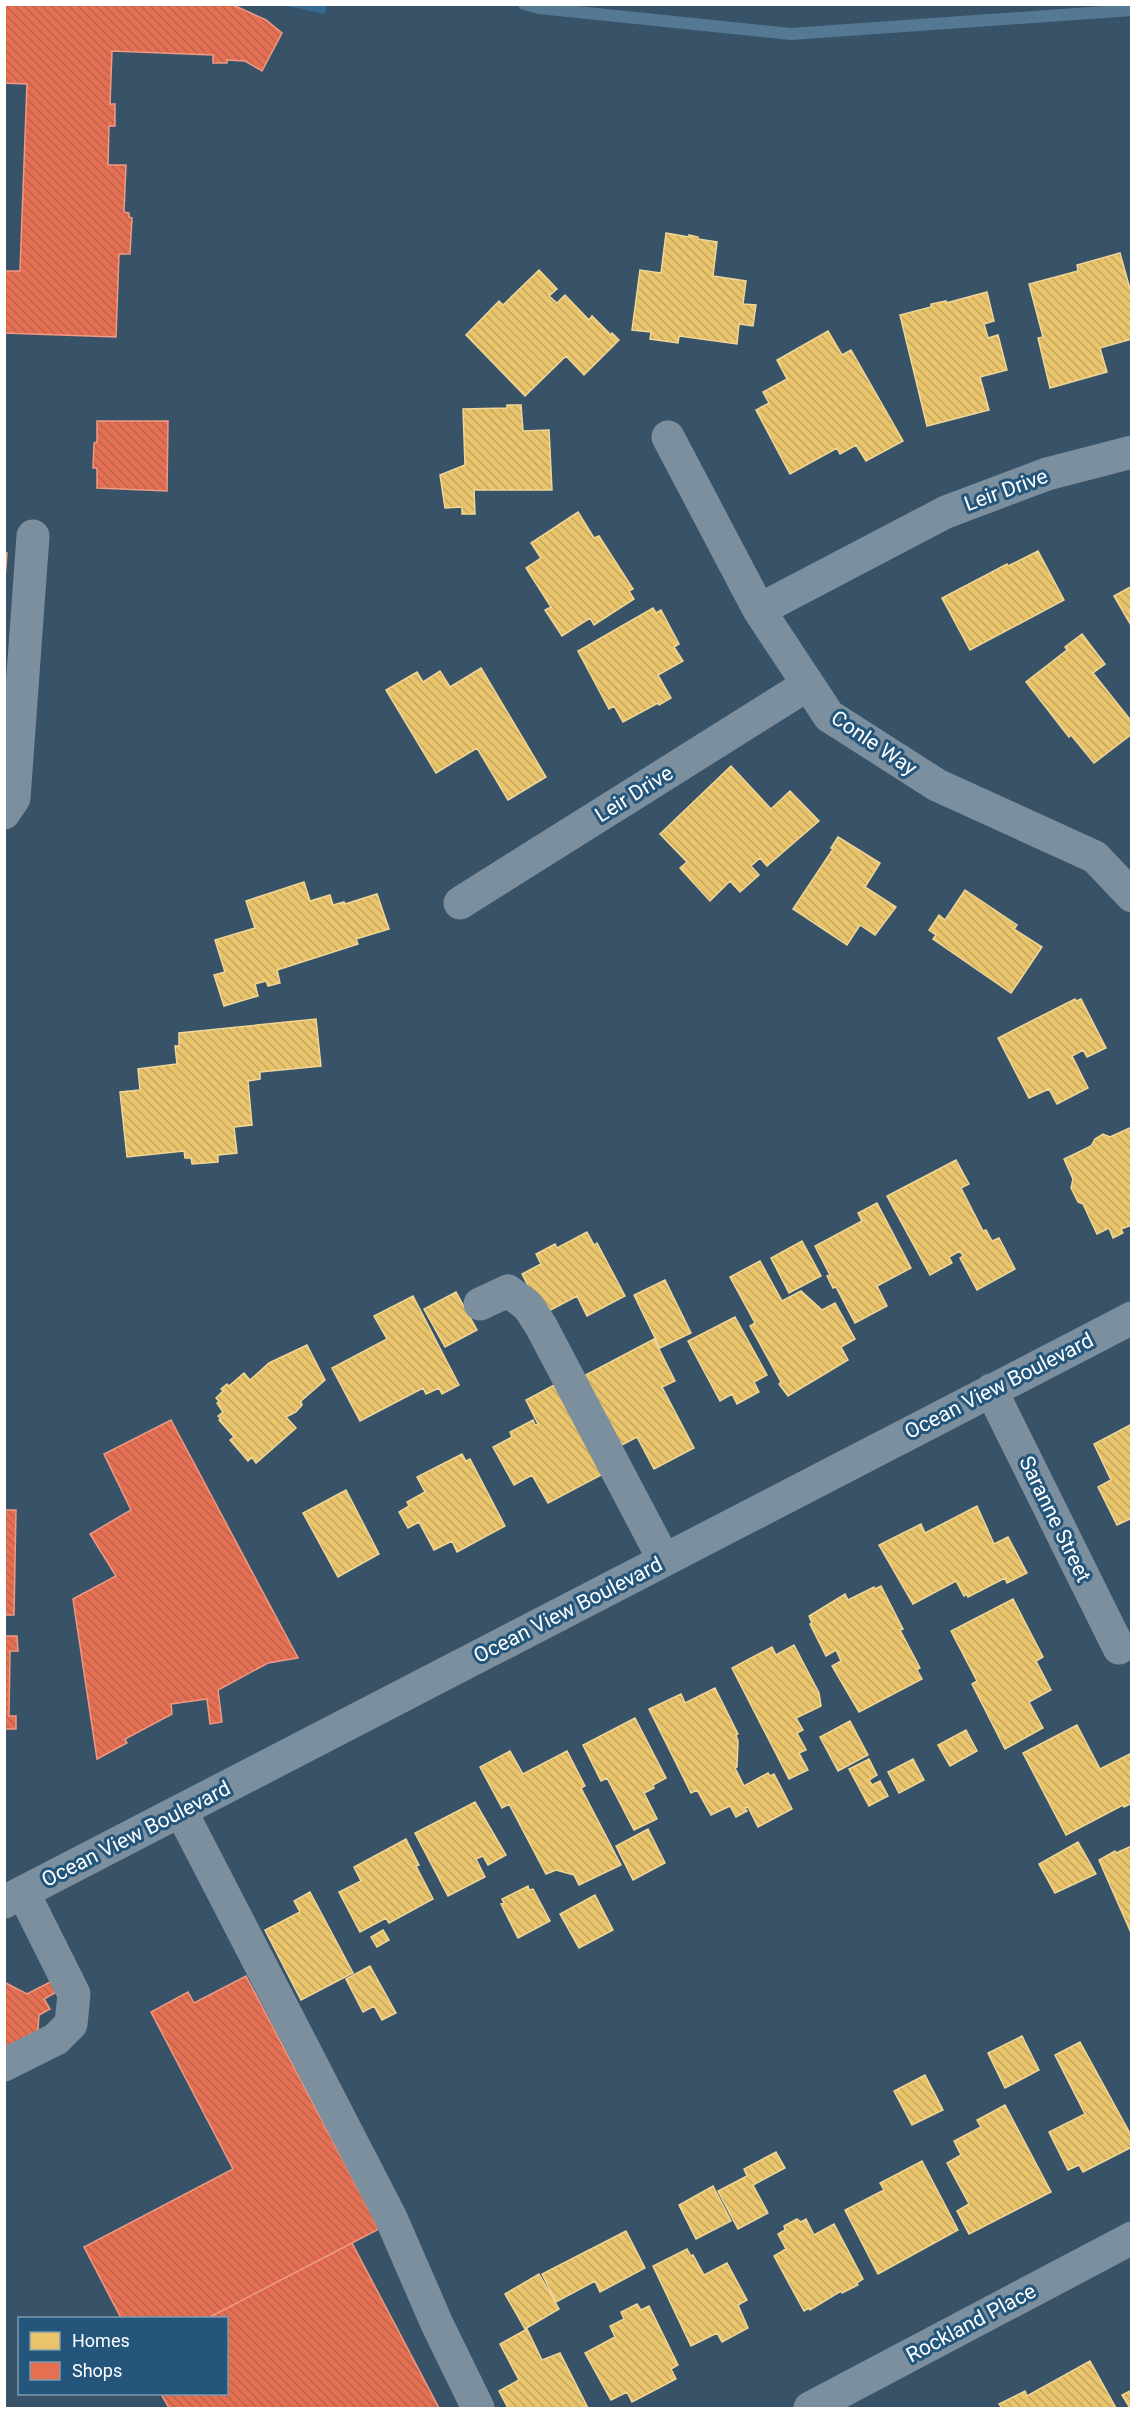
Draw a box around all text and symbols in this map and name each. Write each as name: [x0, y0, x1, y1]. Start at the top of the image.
street label: Leir Drive: [961, 464, 1051, 516]
street label: Conle Way: [827, 706, 921, 780]
street label: Leir Drive: [591, 761, 677, 827]
street label: Ocean View Boulevard: [901, 1328, 1097, 1444]
street label: Saranne Street: [1014, 1452, 1096, 1586]
street label: Ocean View Boulevard: [470, 1552, 666, 1668]
street label: Ocean View Boulevard: [38, 1776, 234, 1892]
street label: Rockland Place: [902, 2279, 1040, 2367]
legend: [18, 2317, 228, 2395]
text: Homes: [72, 2330, 130, 2351]
text: Shops: [72, 2360, 122, 2381]

